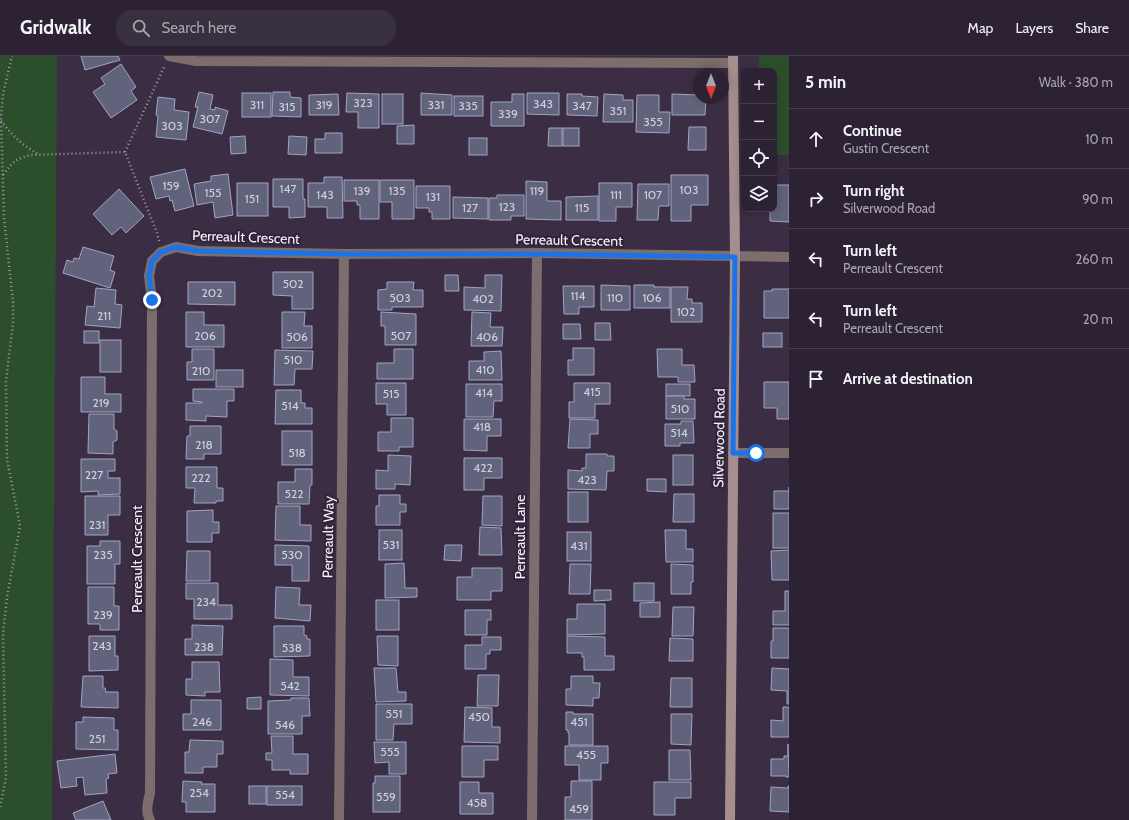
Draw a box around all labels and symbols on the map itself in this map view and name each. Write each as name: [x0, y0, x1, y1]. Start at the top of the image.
north arrow: [693, 68, 729, 104]
house number: 323: [353, 95, 373, 110]
house number: 343: [533, 96, 553, 111]
house number: 311: [250, 97, 264, 112]
house number: 319: [315, 97, 333, 112]
house number: 331: [428, 97, 444, 112]
house number: 335: [458, 98, 478, 113]
house number: 347: [572, 98, 592, 113]
house number: 315: [279, 99, 295, 114]
house number: 351: [610, 103, 626, 118]
house number: 339: [498, 106, 518, 121]
house number: 307: [200, 111, 220, 126]
house number: 355: [643, 114, 663, 129]
house number: 303: [161, 118, 183, 133]
house number: 159: [162, 178, 180, 193]
house number: 147: [280, 181, 296, 196]
house number: 103: [680, 182, 698, 197]
house number: 139: [353, 183, 371, 198]
house number: 135: [389, 183, 405, 198]
house number: 119: [530, 183, 545, 198]
house number: 155: [205, 185, 221, 200]
house number: 143: [316, 187, 334, 202]
house number: 111: [610, 187, 622, 202]
house number: 107: [644, 187, 662, 202]
house number: 131: [426, 189, 440, 204]
house number: 151: [245, 191, 259, 206]
house number: 123: [499, 199, 515, 214]
house number: 127: [462, 200, 478, 215]
house number: 115: [575, 200, 589, 215]
street label: Perreault Crescent: [192, 226, 300, 248]
street label: Perreault Crescent: [515, 230, 623, 250]
house number: 502: [282, 276, 304, 291]
house number: 202: [202, 285, 222, 300]
house number: 114: [571, 288, 585, 303]
house number: 503: [389, 290, 411, 305]
house number: 110: [607, 290, 623, 305]
house number: 106: [642, 290, 662, 305]
route end: [143, 291, 161, 309]
house number: 402: [472, 291, 494, 306]
house number: 102: [677, 304, 695, 319]
house number: 211: [97, 308, 111, 323]
house number: 206: [194, 328, 216, 343]
house number: 507: [391, 328, 411, 343]
house number: 506: [286, 329, 308, 344]
house number: 406: [476, 329, 498, 344]
house number: 510: [284, 352, 302, 367]
house number: 410: [475, 362, 495, 377]
house number: 210: [192, 363, 210, 378]
house number: 415: [583, 384, 601, 399]
house number: 414: [475, 385, 493, 400]
house number: 515: [383, 386, 399, 401]
street label: Silverwood Road: [709, 388, 729, 488]
house number: 219: [92, 395, 110, 410]
house number: 514: [281, 398, 299, 413]
house number: 510: [671, 401, 689, 416]
house number: 418: [473, 419, 491, 434]
house number: 514: [670, 425, 688, 440]
house number: 218: [195, 437, 213, 452]
route start: [747, 444, 765, 462]
house number: 518: [288, 445, 306, 460]
house number: 422: [473, 460, 493, 475]
house number: 227: [85, 467, 103, 482]
house number: 222: [192, 470, 210, 485]
house number: 423: [577, 472, 597, 487]
house number: 522: [284, 486, 304, 501]
street label: Perreault Lane: [511, 495, 529, 579]
street label: Perreault Way: [318, 496, 338, 578]
street label: Perreault Crescent: [128, 505, 146, 613]
house number: 231: [89, 517, 105, 532]
house number: 531: [383, 537, 399, 552]
house number: 431: [570, 538, 588, 553]
house number: 235: [93, 547, 113, 562]
house number: 530: [281, 547, 303, 562]
house number: 234: [196, 594, 216, 609]
house number: 239: [93, 607, 113, 622]
house number: 243: [92, 638, 112, 653]
house number: 238: [194, 639, 214, 654]
house number: 538: [282, 640, 302, 655]
house number: 542: [280, 678, 300, 693]
house number: 551: [386, 706, 402, 721]
house number: 450: [468, 709, 490, 724]
house number: 246: [192, 714, 212, 729]
house number: 451: [570, 714, 588, 729]
house number: 546: [275, 717, 295, 732]
house number: 251: [89, 731, 105, 746]
house number: 555: [380, 744, 400, 759]
house number: 455: [576, 747, 596, 762]
house number: 254: [189, 785, 209, 800]
house number: 554: [275, 787, 295, 802]
house number: 559: [376, 789, 396, 804]
house number: 458: [467, 795, 487, 810]
house number: 459: [569, 801, 589, 816]

